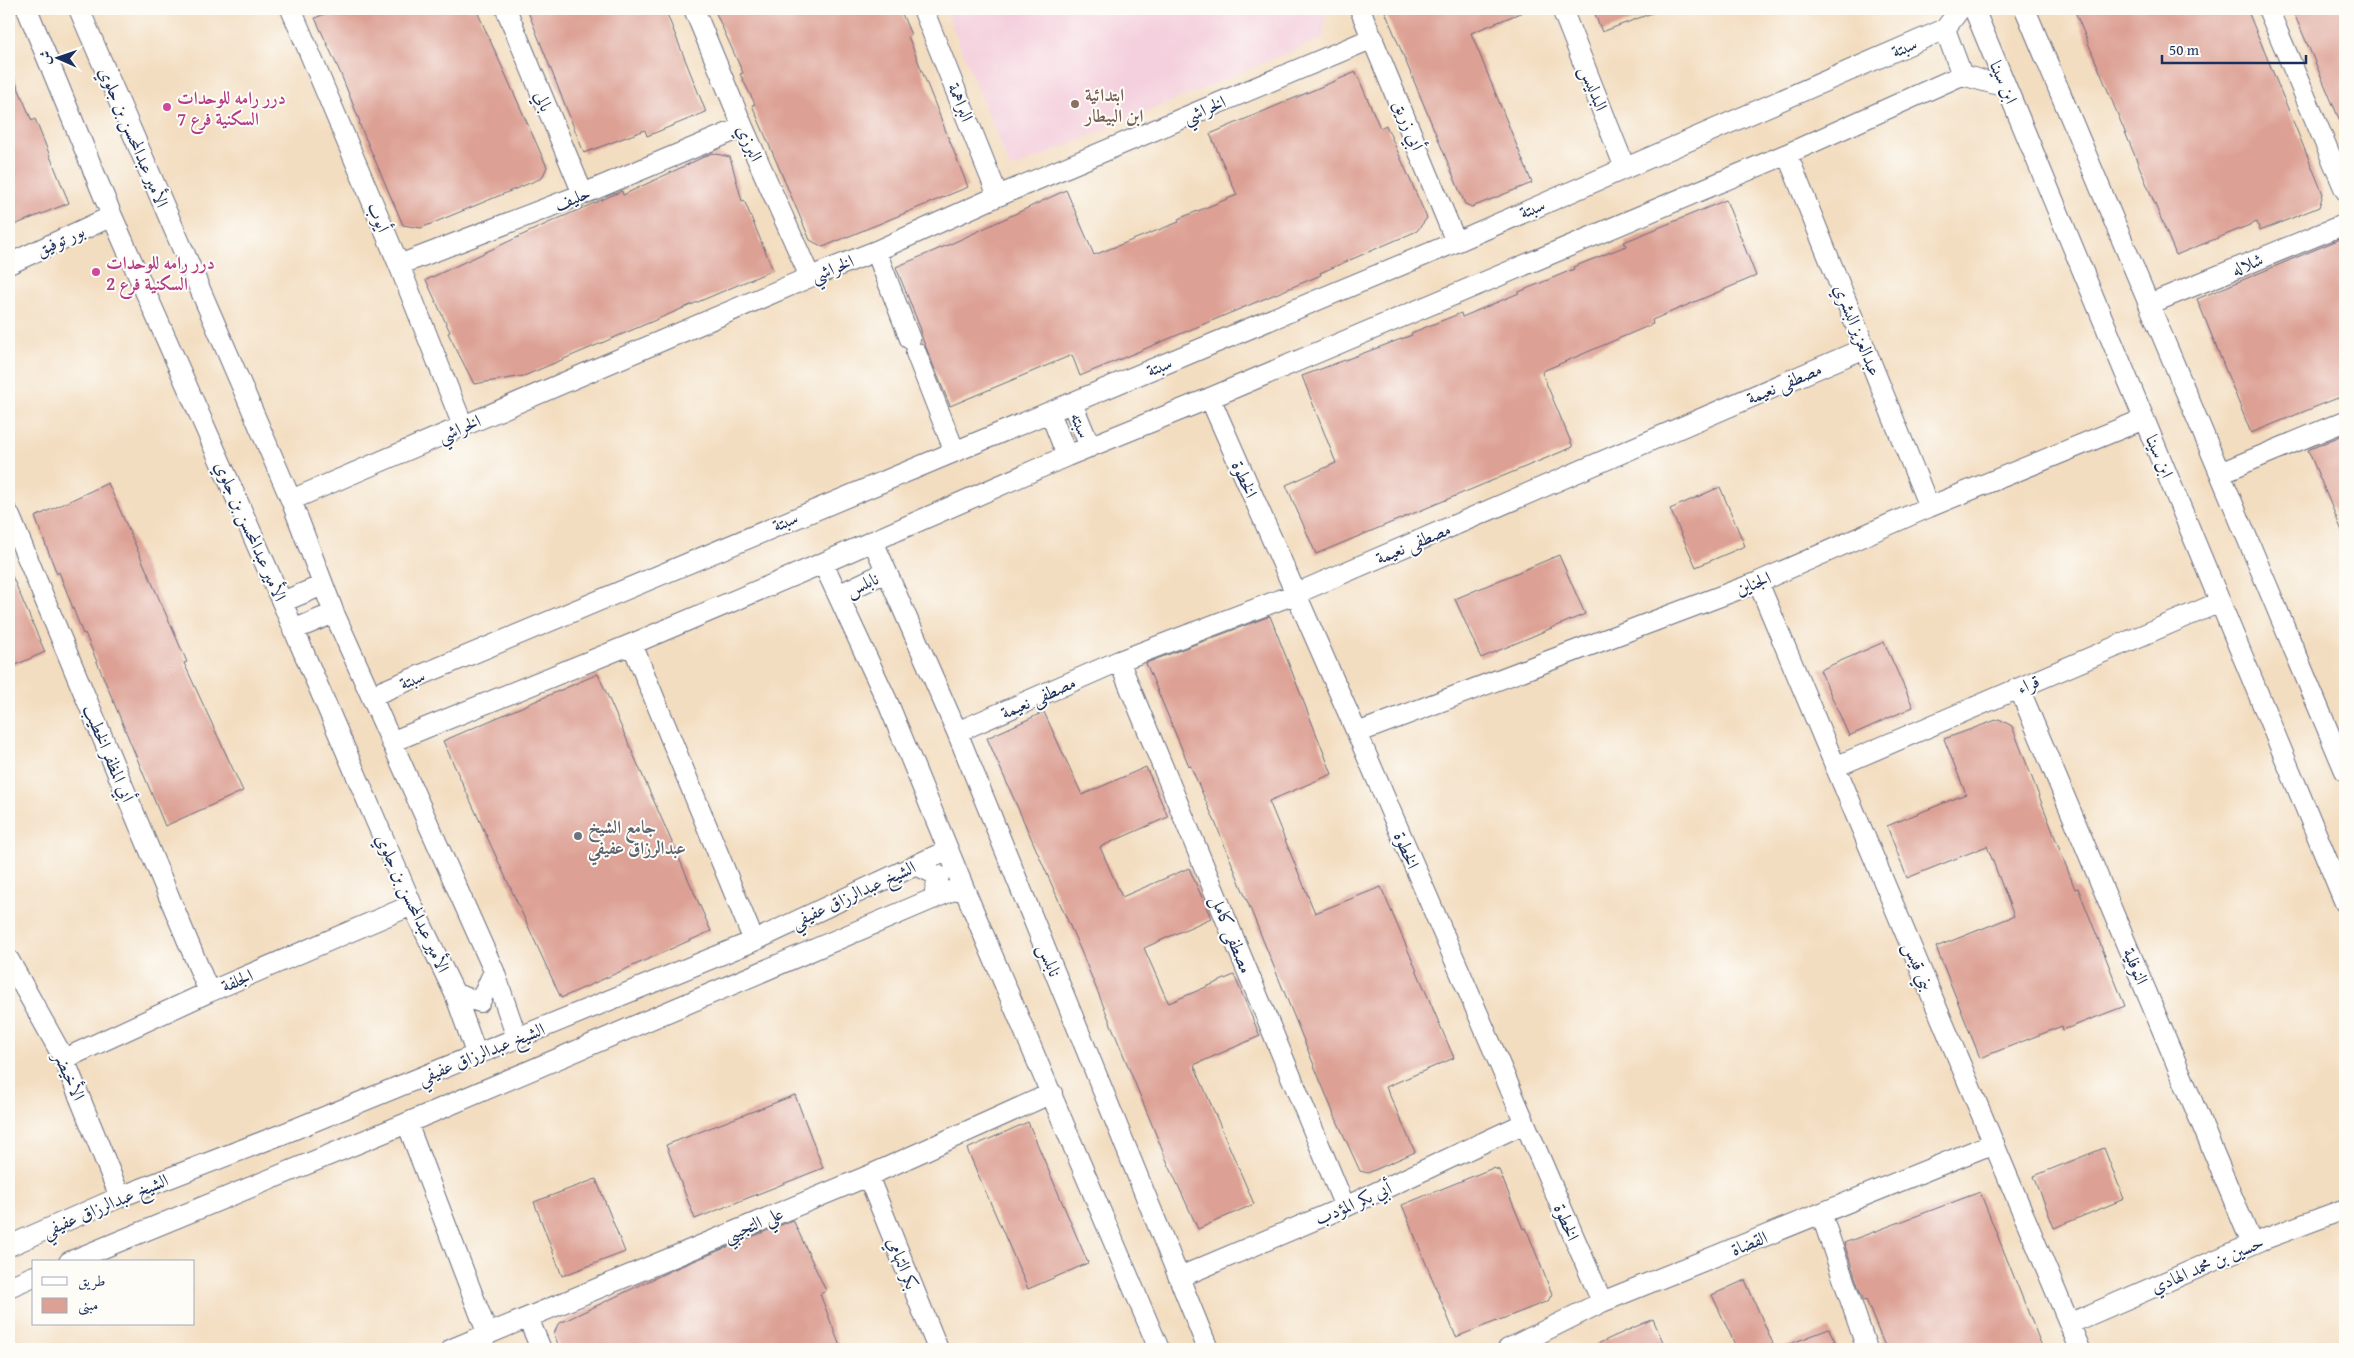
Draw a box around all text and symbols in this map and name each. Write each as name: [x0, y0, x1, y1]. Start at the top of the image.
street label: سبتة: [1887, 30, 1921, 64]
north arrow: [32, 32, 82, 82]
scale bar: [2162, 32, 2305, 64]
text: 50 m: [2169, 39, 2200, 60]
text: ش: [35, 50, 55, 65]
street label: ابن سينا: [1983, 56, 2025, 108]
street label: البدليس: [1573, 61, 1615, 115]
street label: الأمير عبدالمحسن بن جلوي: [90, 62, 176, 213]
street label: البراهمة: [941, 79, 981, 126]
place label: ابتدائية ابن البيطار: [1083, 81, 1144, 129]
place label: درر رامه للوحدات السكنية فرع 7: [177, 84, 286, 134]
street label: بالي: [526, 86, 560, 116]
street label: الخراشي: [1178, 88, 1231, 134]
street label: أبي زريق: [1385, 96, 1432, 156]
marker: ابتدائية ابن البيطار: [1069, 98, 1081, 110]
marker: درر رامه للوحدات السكنية فرع 7: [161, 101, 173, 113]
street label: البرزي: [728, 120, 770, 167]
street label: حليف: [550, 179, 594, 217]
street label: سبتة: [1515, 191, 1549, 225]
street label: أيوب: [361, 198, 398, 237]
street label: بور توفيق: [31, 217, 89, 263]
street label: شلاله: [2227, 245, 2267, 283]
street label: الخراشي: [806, 247, 859, 293]
place label: درر رامه للوحدات السكنية فرع 2: [106, 249, 215, 299]
marker: درر رامه للوحدات السكنية فرع 2: [90, 266, 102, 278]
street label: عبدالعزيز البشري: [1825, 280, 1889, 381]
street label: سبتة: [1142, 349, 1176, 383]
street label: مصطفى نعيمة: [1742, 355, 1826, 411]
street label: الخراشي: [433, 407, 486, 453]
street label: سبته: [1064, 408, 1098, 442]
street label: ابن سينا: [2139, 430, 2181, 482]
street label: الخطوة: [1225, 456, 1265, 502]
street label: الأمير عبدالمحسن بن جلوي: [206, 457, 294, 606]
street label: سبتة: [768, 504, 802, 538]
street label: مصطفى نعيمة: [1371, 515, 1455, 571]
street label: الجناين: [1731, 564, 1775, 602]
street label: نابلس: [841, 565, 883, 603]
street label: سبتة: [395, 662, 429, 696]
street label: قراء: [2012, 667, 2044, 701]
street label: مصطفى نعيمة: [996, 668, 1080, 726]
street label: أبي المظفر الخطيب: [74, 700, 142, 808]
place label: جامع الشيخ عبدالرزاق عفيفي: [587, 813, 686, 866]
street label: الخطوة: [1387, 827, 1427, 873]
street label: الأمير عبدالمحسن بن جلوي: [367, 829, 457, 978]
marker: جامع الشيخ عبدالرزاق عفيفي: [572, 830, 584, 842]
street label: الشيخ عبدالرزاق عفيفي: [786, 853, 922, 939]
street label: مصطفى كامل: [1204, 891, 1260, 977]
street label: بني قيس: [1894, 937, 1941, 996]
street label: نابلس: [1031, 939, 1069, 981]
street label: النوفلية: [2116, 943, 2156, 989]
street label: الجلفة: [217, 961, 257, 999]
street label: الشيخ عبدالرزاق عفيفي: [413, 1015, 551, 1095]
street label: الأخيضر: [47, 1045, 93, 1105]
street label: الشيخ عبدالرزاق عفيفي: [38, 1166, 174, 1248]
street label: أبي بكر المؤدب: [1310, 1174, 1397, 1234]
street label: علي التجيبي: [719, 1199, 789, 1252]
street label: الخطوة: [1547, 1199, 1587, 1245]
street label: القضاة: [1727, 1223, 1772, 1263]
street label: حسين بن محمد الهادي: [2146, 1228, 2269, 1302]
street label: بكر التهامي: [878, 1233, 926, 1294]
legend: [32, 1260, 195, 1326]
text: طريق: [78, 1270, 105, 1291]
text: مبنى: [78, 1294, 98, 1316]

